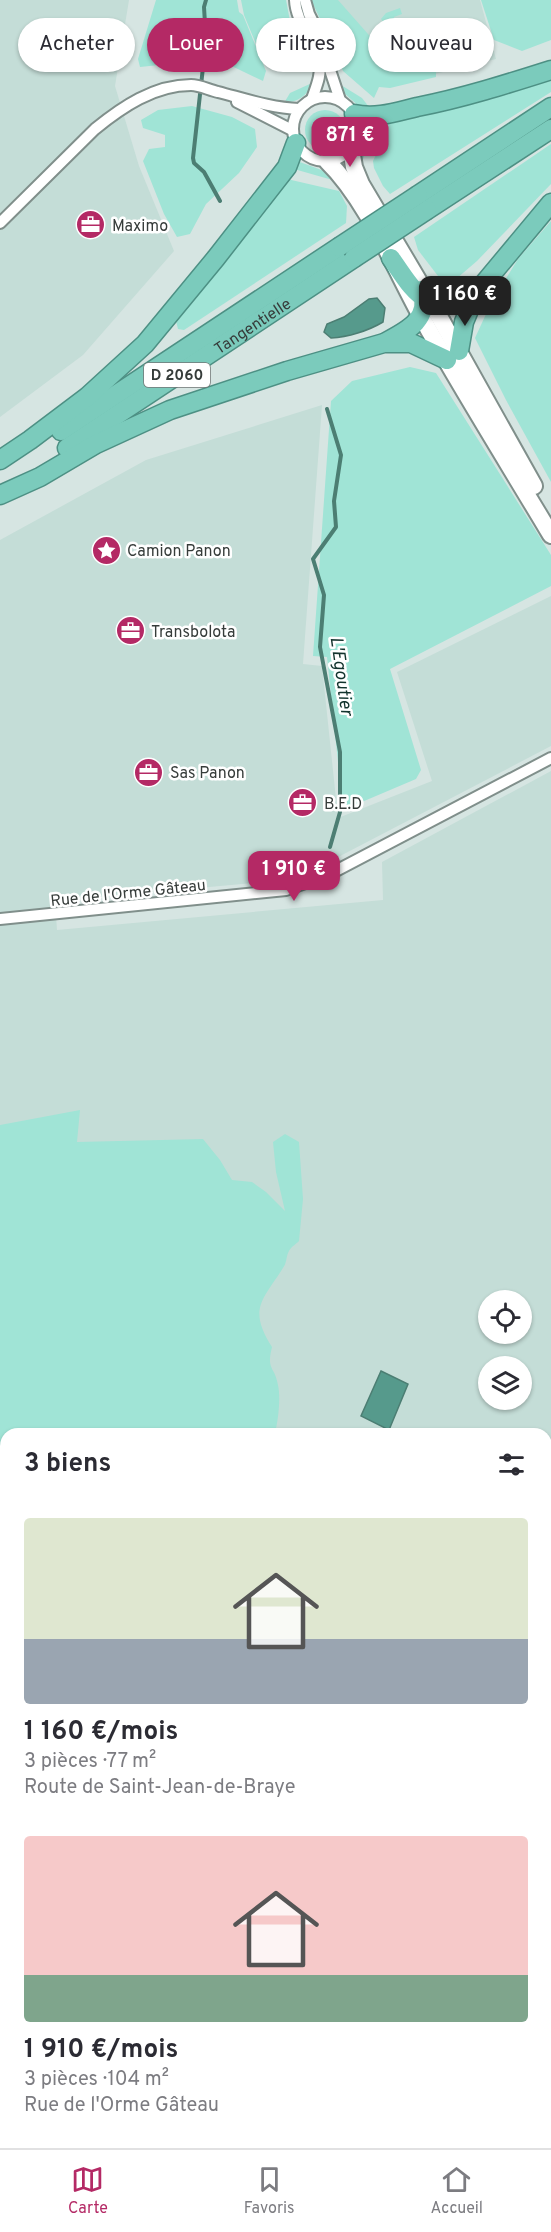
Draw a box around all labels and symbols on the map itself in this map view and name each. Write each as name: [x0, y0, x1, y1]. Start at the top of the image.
pin: 871 €: [308, 117, 392, 168]
office icon: Maximo: [75, 209, 107, 241]
place label: Maximo: [112, 217, 168, 237]
pin: 1 160 €: [410, 276, 520, 327]
street label: Tangentielle: [211, 294, 295, 360]
road number: D 2060: [144, 363, 210, 387]
place icon: Camion Panon: [90, 534, 122, 566]
place label: Camion Panon: [127, 542, 231, 562]
office icon: Transbolota: [114, 615, 146, 647]
place label: Transbolota: [151, 623, 235, 643]
water label: L'Egoutier: [324, 635, 358, 719]
office icon: Sas Panon: [133, 756, 165, 788]
place label: Sas Panon: [170, 764, 245, 784]
office icon: B.E.D: [287, 787, 319, 819]
place label: B.E.D: [324, 795, 362, 815]
pin: 1 910 €: [239, 851, 349, 902]
street label: Rue de l'Orme Gâteau: [50, 876, 207, 912]

